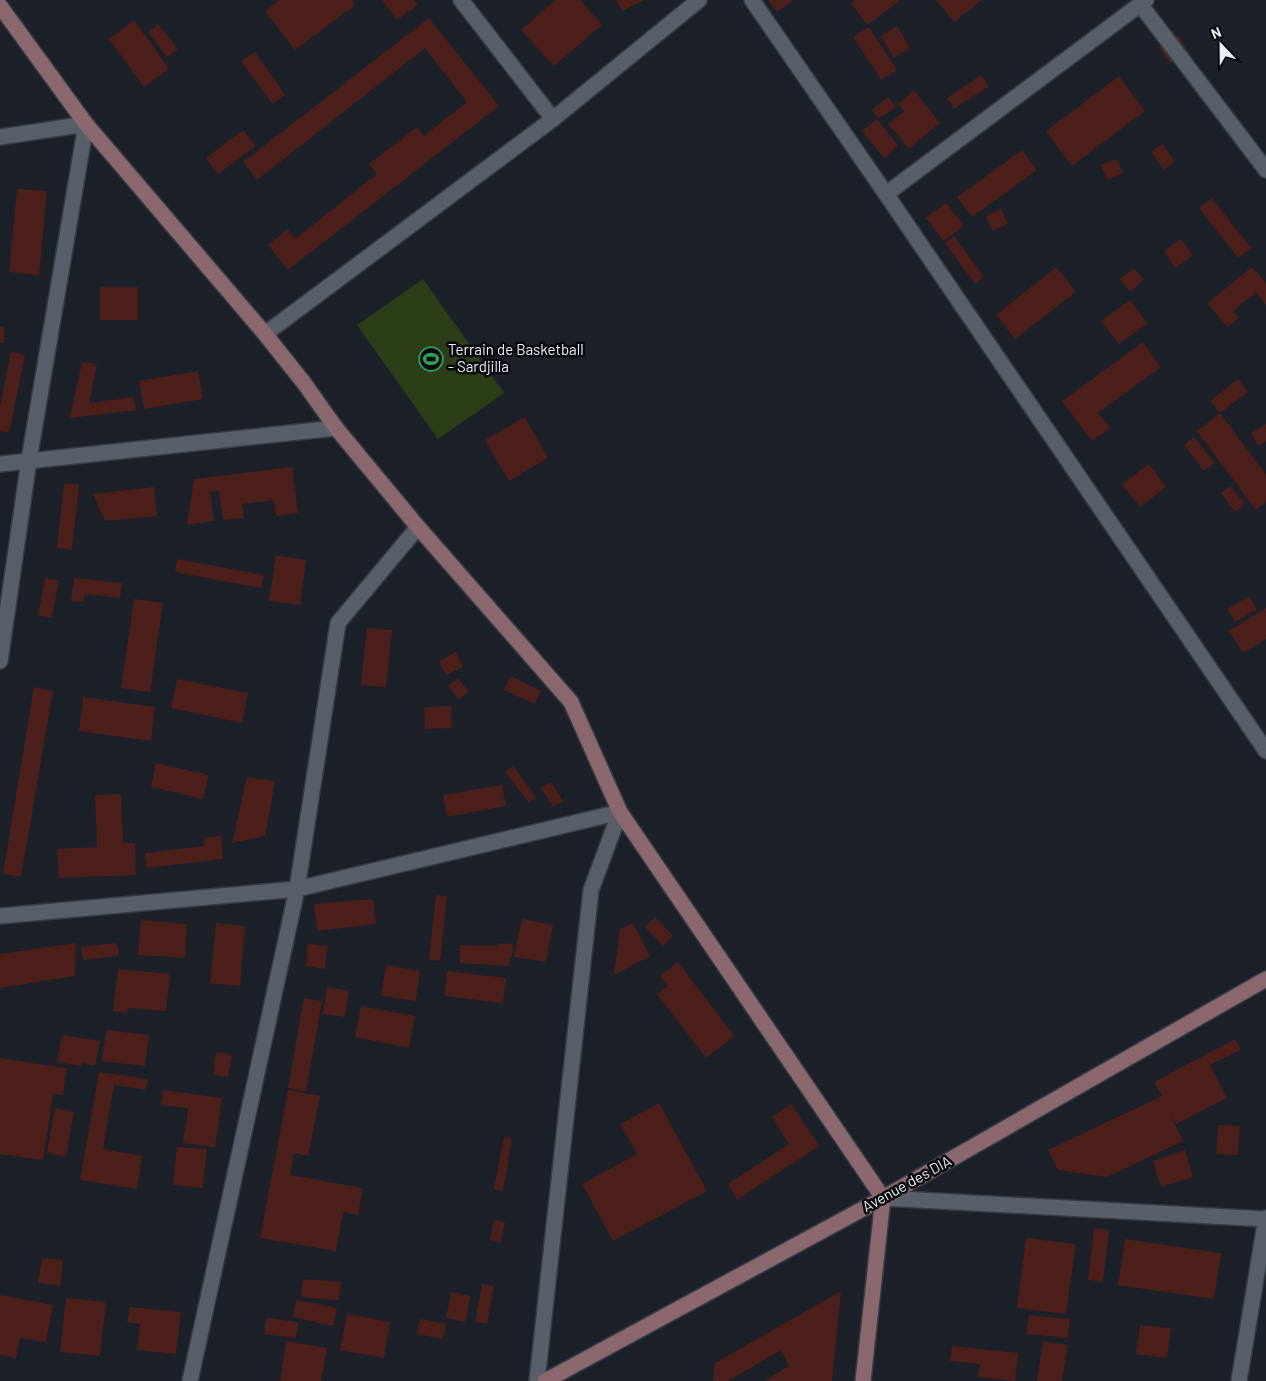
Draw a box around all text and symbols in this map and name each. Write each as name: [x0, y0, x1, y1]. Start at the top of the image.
north arrow: [1196, 20, 1246, 70]
text: N: [1208, 23, 1223, 42]
place label: Terrain de Basketball - Sardjilla: [448, 340, 584, 375]
sports icon: Terrain de Basketball - Sardjilla: [418, 346, 444, 372]
street label: Avenue des DIA: [859, 1151, 954, 1215]

